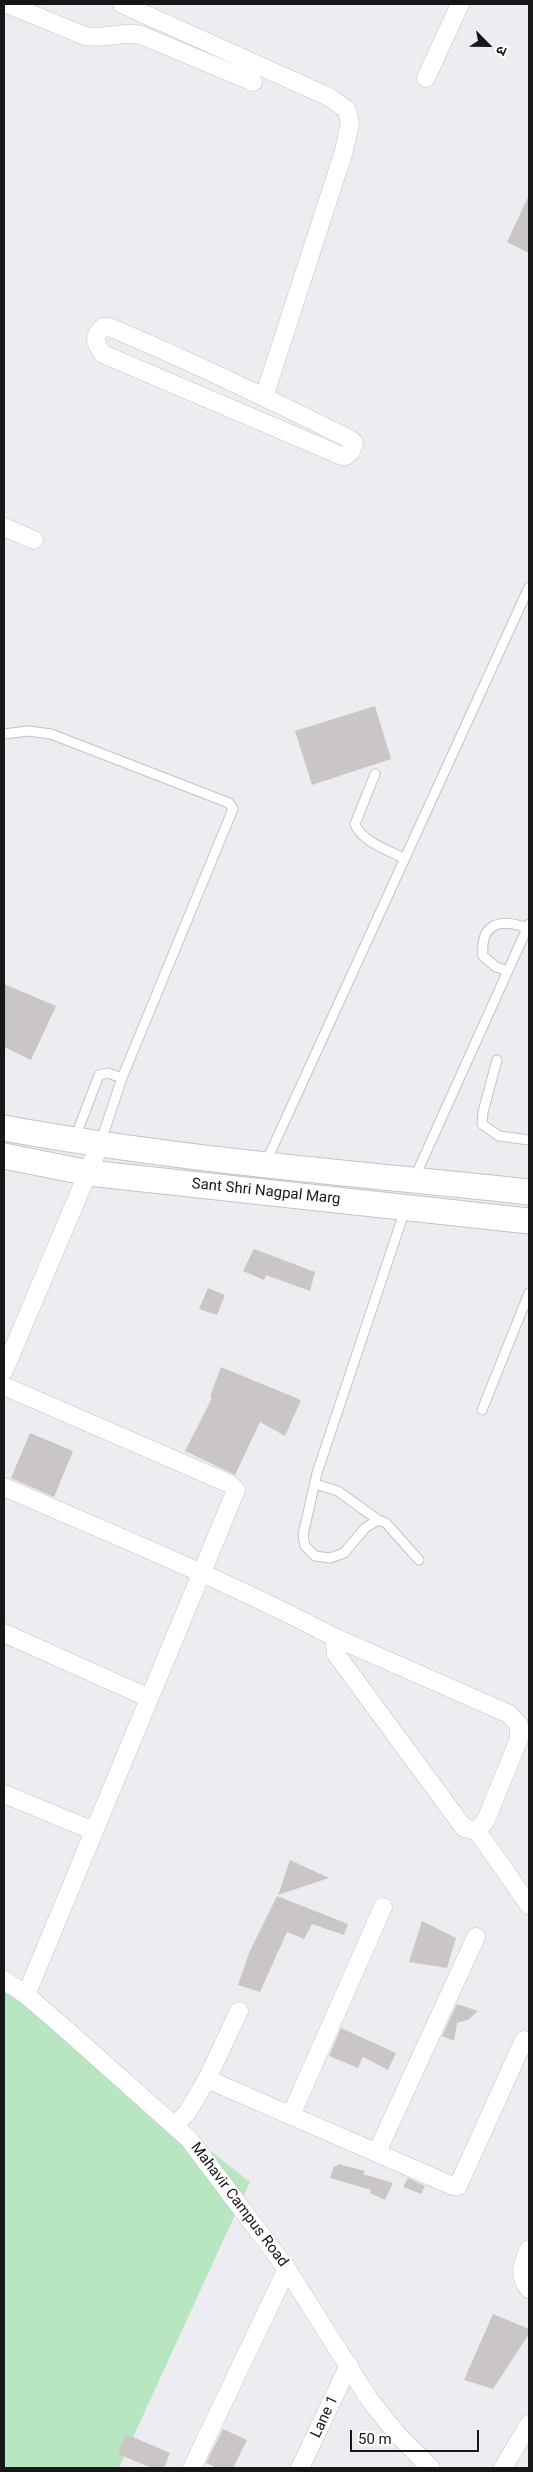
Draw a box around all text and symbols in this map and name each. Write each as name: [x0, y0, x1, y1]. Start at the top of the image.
north arrow: [463, 20, 513, 70]
text: उ: [493, 44, 511, 58]
street label: Sant Shri Nagpal Marg: [191, 1175, 341, 1209]
street label: Mahavir Campus Road: [186, 2139, 292, 2271]
street label: Lane 1: [307, 2393, 343, 2441]
scale bar: [353, 2420, 482, 2452]
text: 50 m: [358, 2430, 392, 2448]

